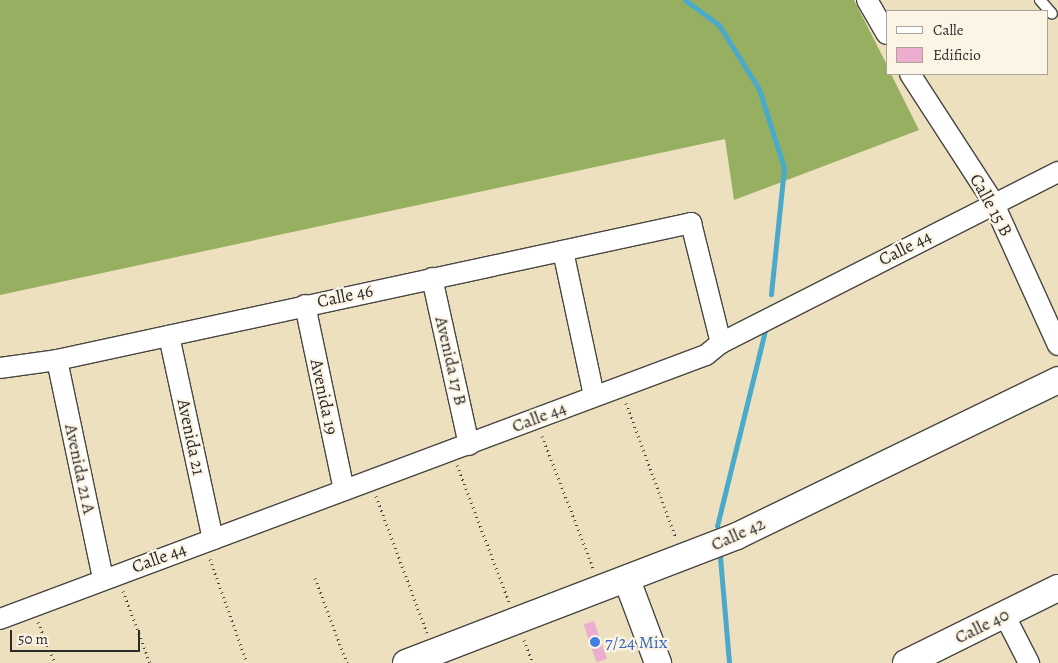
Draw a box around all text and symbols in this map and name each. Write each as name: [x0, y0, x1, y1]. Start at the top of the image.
legend: [886, 10, 1048, 75]
text: Calle: [933, 20, 963, 40]
text: Edificio: [933, 45, 981, 65]
street label: Calle 15 B: [965, 170, 1017, 240]
street label: Calle 44: [875, 226, 935, 270]
street label: Calle 46: [315, 280, 375, 312]
street label: Avenida 17 B: [430, 314, 472, 408]
street label: Avenida 19: [305, 357, 343, 437]
street label: Avenida 21: [172, 397, 210, 477]
street label: Calle 44: [509, 397, 569, 437]
street label: Avenida 21 A: [60, 422, 100, 516]
street label: Calle 42: [708, 513, 768, 555]
street label: Calle 44: [129, 538, 189, 578]
street label: Calle 40: [951, 604, 1013, 648]
scale bar: [12, 620, 142, 652]
text: 50 m: [18, 629, 48, 649]
place label: 7/24 Mix: [605, 631, 667, 653]
marker: 7/24 Mix: [589, 636, 601, 648]

